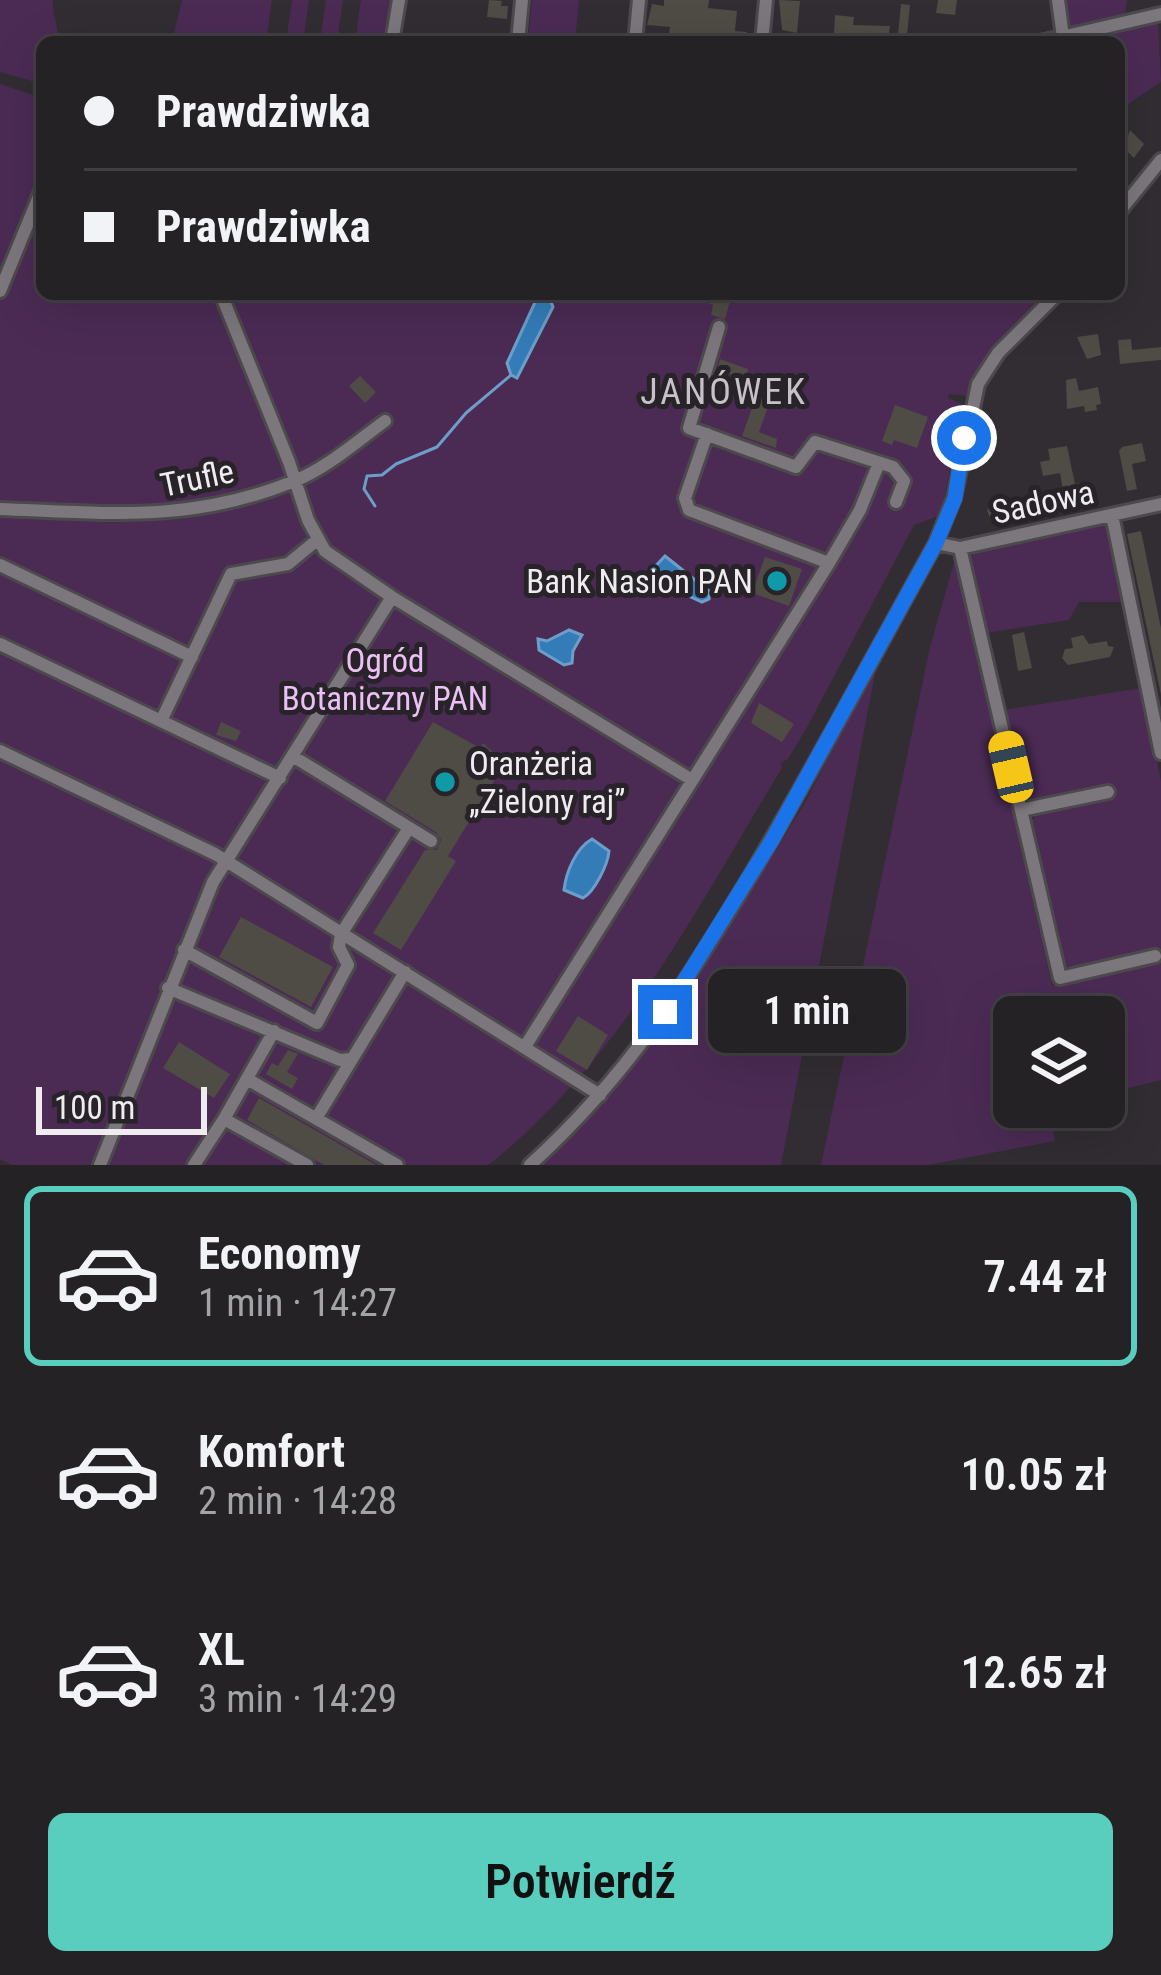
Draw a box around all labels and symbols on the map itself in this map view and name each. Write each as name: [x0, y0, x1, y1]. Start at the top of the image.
district label: JANÓWEK: [640, 370, 808, 413]
route start: [937, 411, 991, 465]
street label: Trufle: [157, 451, 237, 505]
street label: Sadowa: [989, 472, 1097, 532]
place label: Bank Nasion PAN: [526, 562, 753, 601]
marker: Bank Nasion PAN: [764, 568, 790, 594]
park label: Ogród Botaniczny PAN: [282, 641, 488, 718]
car: [985, 728, 1037, 806]
place label: Oranżeria „Zielony raj”: [469, 744, 625, 821]
marker: Oranżeria „Zielony raj”: [432, 769, 458, 795]
callout: 1 min: [707, 970, 905, 1054]
route end: [638, 985, 692, 1039]
scale bar: [36, 1081, 207, 1134]

